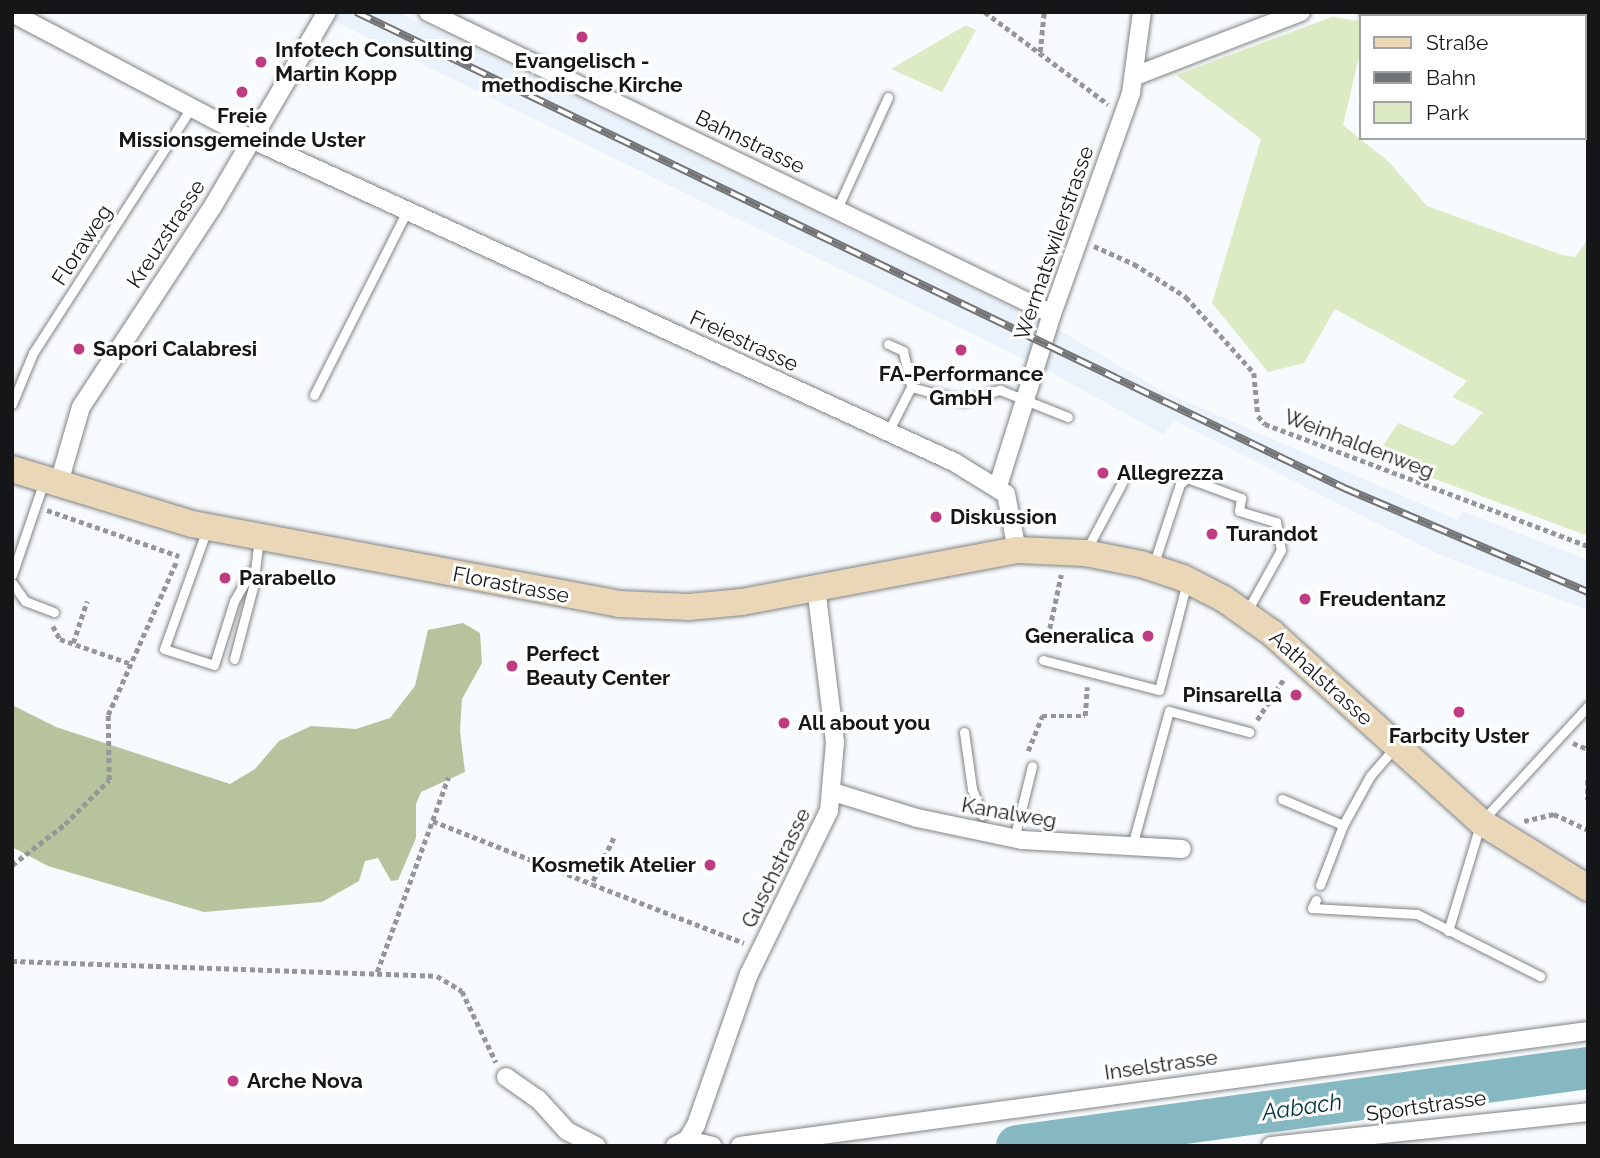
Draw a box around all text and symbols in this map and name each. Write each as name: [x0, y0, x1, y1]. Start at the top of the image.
legend: [1358, 14, 1586, 140]
marker: Evangelisch - methodische Kirche: [574, 29, 590, 45]
text: Straße: [1426, 30, 1488, 55]
place label: Infotech Consulting Martin Kopp: [275, 37, 473, 87]
place label: Evangelisch - methodische Kirche: [481, 48, 683, 98]
marker: Infotech Consulting Martin Kopp: [253, 54, 269, 70]
text: Bahn: [1426, 65, 1476, 90]
marker: Freie Missionsgemeinde Uster: [234, 84, 250, 100]
text: Park: [1426, 100, 1469, 125]
place label: Freie Missionsgemeinde Uster: [118, 103, 366, 153]
street label: Bahnstrasse: [691, 105, 809, 179]
street label: Wermatswilerstrasse: [1009, 143, 1099, 343]
street label: Kreuzstrasse: [122, 175, 210, 293]
street label: Floraweg: [47, 200, 117, 290]
street label: Freiestrasse: [686, 305, 802, 377]
place label: Sapori Calabresi: [93, 336, 257, 362]
marker: Sapori Calabresi: [71, 341, 87, 357]
marker: FA-Performance GmbH: [953, 342, 969, 358]
place label: FA-Performance GmbH: [879, 361, 1043, 411]
street label: Weinhaldenweg: [1280, 404, 1438, 484]
place label: Allegrezza: [1117, 460, 1223, 486]
marker: Allegrezza: [1095, 465, 1111, 481]
place label: Diskussion: [950, 504, 1057, 530]
marker: Diskussion: [928, 509, 944, 525]
place label: Turandot: [1226, 521, 1318, 547]
marker: Turandot: [1204, 526, 1220, 542]
street label: Florastrasse: [451, 561, 571, 609]
place label: Parabello: [239, 565, 336, 591]
marker: Parabello: [217, 570, 233, 586]
place label: Freudentanz: [1319, 586, 1446, 612]
marker: Freudentanz: [1297, 591, 1313, 607]
place label: Generalica: [1025, 623, 1134, 649]
street label: Aathalstrasse: [1264, 625, 1378, 731]
marker: Generalica: [1140, 628, 1156, 644]
place label: Perfect Beauty Center: [526, 641, 671, 691]
marker: Perfect Beauty Center: [504, 658, 520, 674]
place label: Pinsarella: [1183, 682, 1282, 708]
marker: Pinsarella: [1288, 687, 1304, 703]
marker: Farbcity Uster: [1451, 704, 1467, 720]
place label: All about you: [798, 710, 931, 736]
marker: All about you: [776, 715, 792, 731]
place label: Farbcity Uster: [1389, 723, 1529, 749]
street label: Kanalweg: [960, 792, 1058, 834]
street label: Guschstrasse: [736, 804, 816, 932]
place label: Kosmetik Atelier: [531, 852, 696, 878]
marker: Kosmetik Atelier: [702, 857, 718, 873]
street label: Inselstrasse: [1103, 1045, 1219, 1085]
place label: Arche Nova: [247, 1068, 363, 1094]
marker: Arche Nova: [225, 1073, 241, 1089]
street label: Sportstrasse: [1364, 1085, 1488, 1127]
water label: Aabach: [1260, 1088, 1344, 1126]

